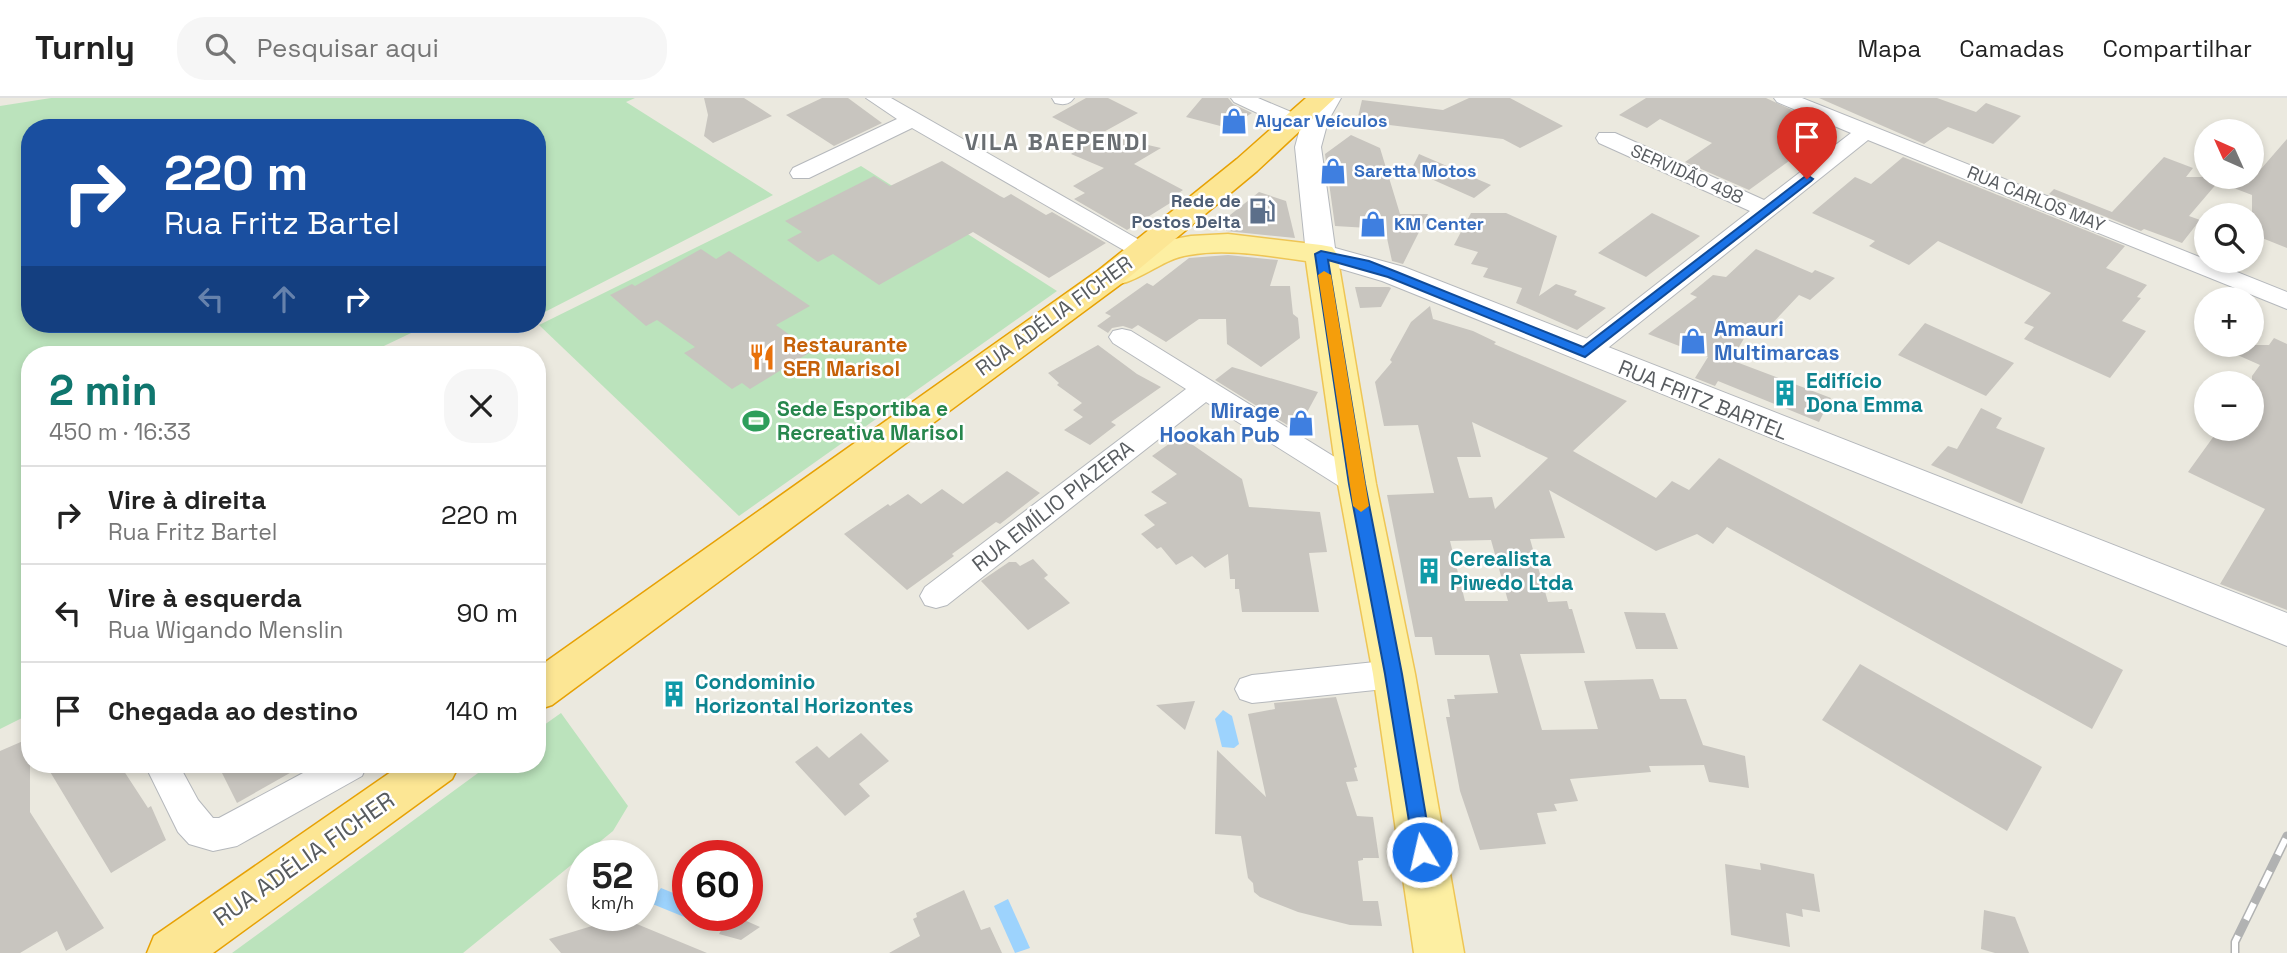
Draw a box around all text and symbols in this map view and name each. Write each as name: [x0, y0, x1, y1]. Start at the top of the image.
search box: [177, 17, 667, 80]
text: Turnly: [35, 27, 135, 69]
icon: search: [201, 29, 239, 67]
text: Pesquisar aqui: [257, 31, 439, 65]
text: Mapa: [1857, 33, 1921, 64]
text: Camadas: [1959, 33, 2064, 64]
text: Compartilhar: [2102, 33, 2252, 64]
shop icon: Alycar Veículos: [1219, 106, 1249, 136]
pin: [1777, 107, 1837, 179]
place label: Alycar Veículos: [1255, 109, 1387, 132]
icon: arrive: [1788, 118, 1826, 156]
north arrow: [2194, 119, 2264, 189]
map controls: [2194, 119, 2264, 441]
district label: VILA BAEPENDI: [965, 127, 1149, 157]
street label: SERVIDÃO 498: [1627, 138, 1747, 209]
text: 220 m: [164, 142, 308, 204]
icon: right: [49, 147, 140, 238]
shop icon: Saretta Motos: [1318, 156, 1348, 186]
place label: Saretta Motos: [1354, 159, 1477, 182]
street label: RUA CARLOS MAY: [1964, 160, 2108, 237]
place label: Rede de Postos Delta: [1131, 189, 1242, 233]
fuel station icon: Rede de Postos Delta: [1247, 196, 1277, 226]
text: Rua Fritz Bartel: [164, 203, 400, 243]
button: search: [2194, 203, 2264, 273]
shop icon: KM Center: [1358, 209, 1388, 239]
place label: KM Center: [1394, 212, 1484, 235]
street label: RUA ADÉLIA FICHER: [970, 250, 1138, 382]
icon: left: [192, 280, 230, 318]
icon: ahead: [265, 280, 303, 318]
icon: right: [338, 280, 376, 318]
button: +: [2194, 287, 2264, 357]
place label: Amauri Multimarcas: [1714, 315, 1840, 366]
shop icon: Amauri Multimarcas: [1678, 326, 1708, 356]
place label: Restaurante SER Marisol: [783, 331, 908, 382]
restaurant icon: Restaurante SER Marisol: [747, 342, 777, 372]
street label: RUA FRITZ BARTEL: [1614, 353, 1792, 446]
text: 2 min: [49, 364, 158, 417]
place label: Edifício Dona Emma: [1806, 367, 1923, 418]
button: close: [444, 369, 518, 443]
button: −: [2194, 371, 2264, 441]
building icon: Edifício Dona Emma: [1770, 378, 1800, 408]
place label: Sede Esportiba e Recreativa Marisol: [777, 395, 964, 446]
place label: Mirage Hookah Pub: [1159, 397, 1280, 448]
sports icon: Sede Esportiba e Recreativa Marisol: [741, 406, 771, 436]
shop icon: Mirage Hookah Pub: [1286, 408, 1316, 438]
text: 450 m · 16:33: [49, 417, 191, 447]
street label: RUA EMÍLIO PIAZERA: [966, 434, 1139, 577]
text: Vire à direita: [108, 483, 266, 517]
icon: right: [49, 496, 87, 534]
text: 220 m: [441, 498, 518, 532]
text: Rua Fritz Bartel: [108, 517, 277, 547]
place label: Cerealista Piwedo Ltda: [1450, 545, 1574, 596]
building icon: Cerealista Piwedo Ltda: [1414, 556, 1444, 586]
text: Vire à esquerda: [108, 581, 302, 615]
icon: left: [49, 594, 87, 632]
text: 90 m: [456, 596, 518, 630]
text: Rua Wigando Menslin: [108, 615, 343, 645]
place label: Condominio Horizontal Horizontes: [695, 668, 913, 719]
building icon: Condominio Horizontal Horizontes: [659, 679, 689, 709]
icon: arrive: [49, 692, 87, 730]
text: Chegada ao destino: [108, 694, 358, 728]
text: 140 m: [445, 694, 518, 728]
street label: RUA ADÉLIA FICHER: [207, 784, 400, 933]
position arrow: [1385, 815, 1459, 889]
speed limit sign: 60: [672, 840, 763, 931]
text: 52: [592, 854, 633, 898]
text: km/h: [591, 891, 634, 914]

